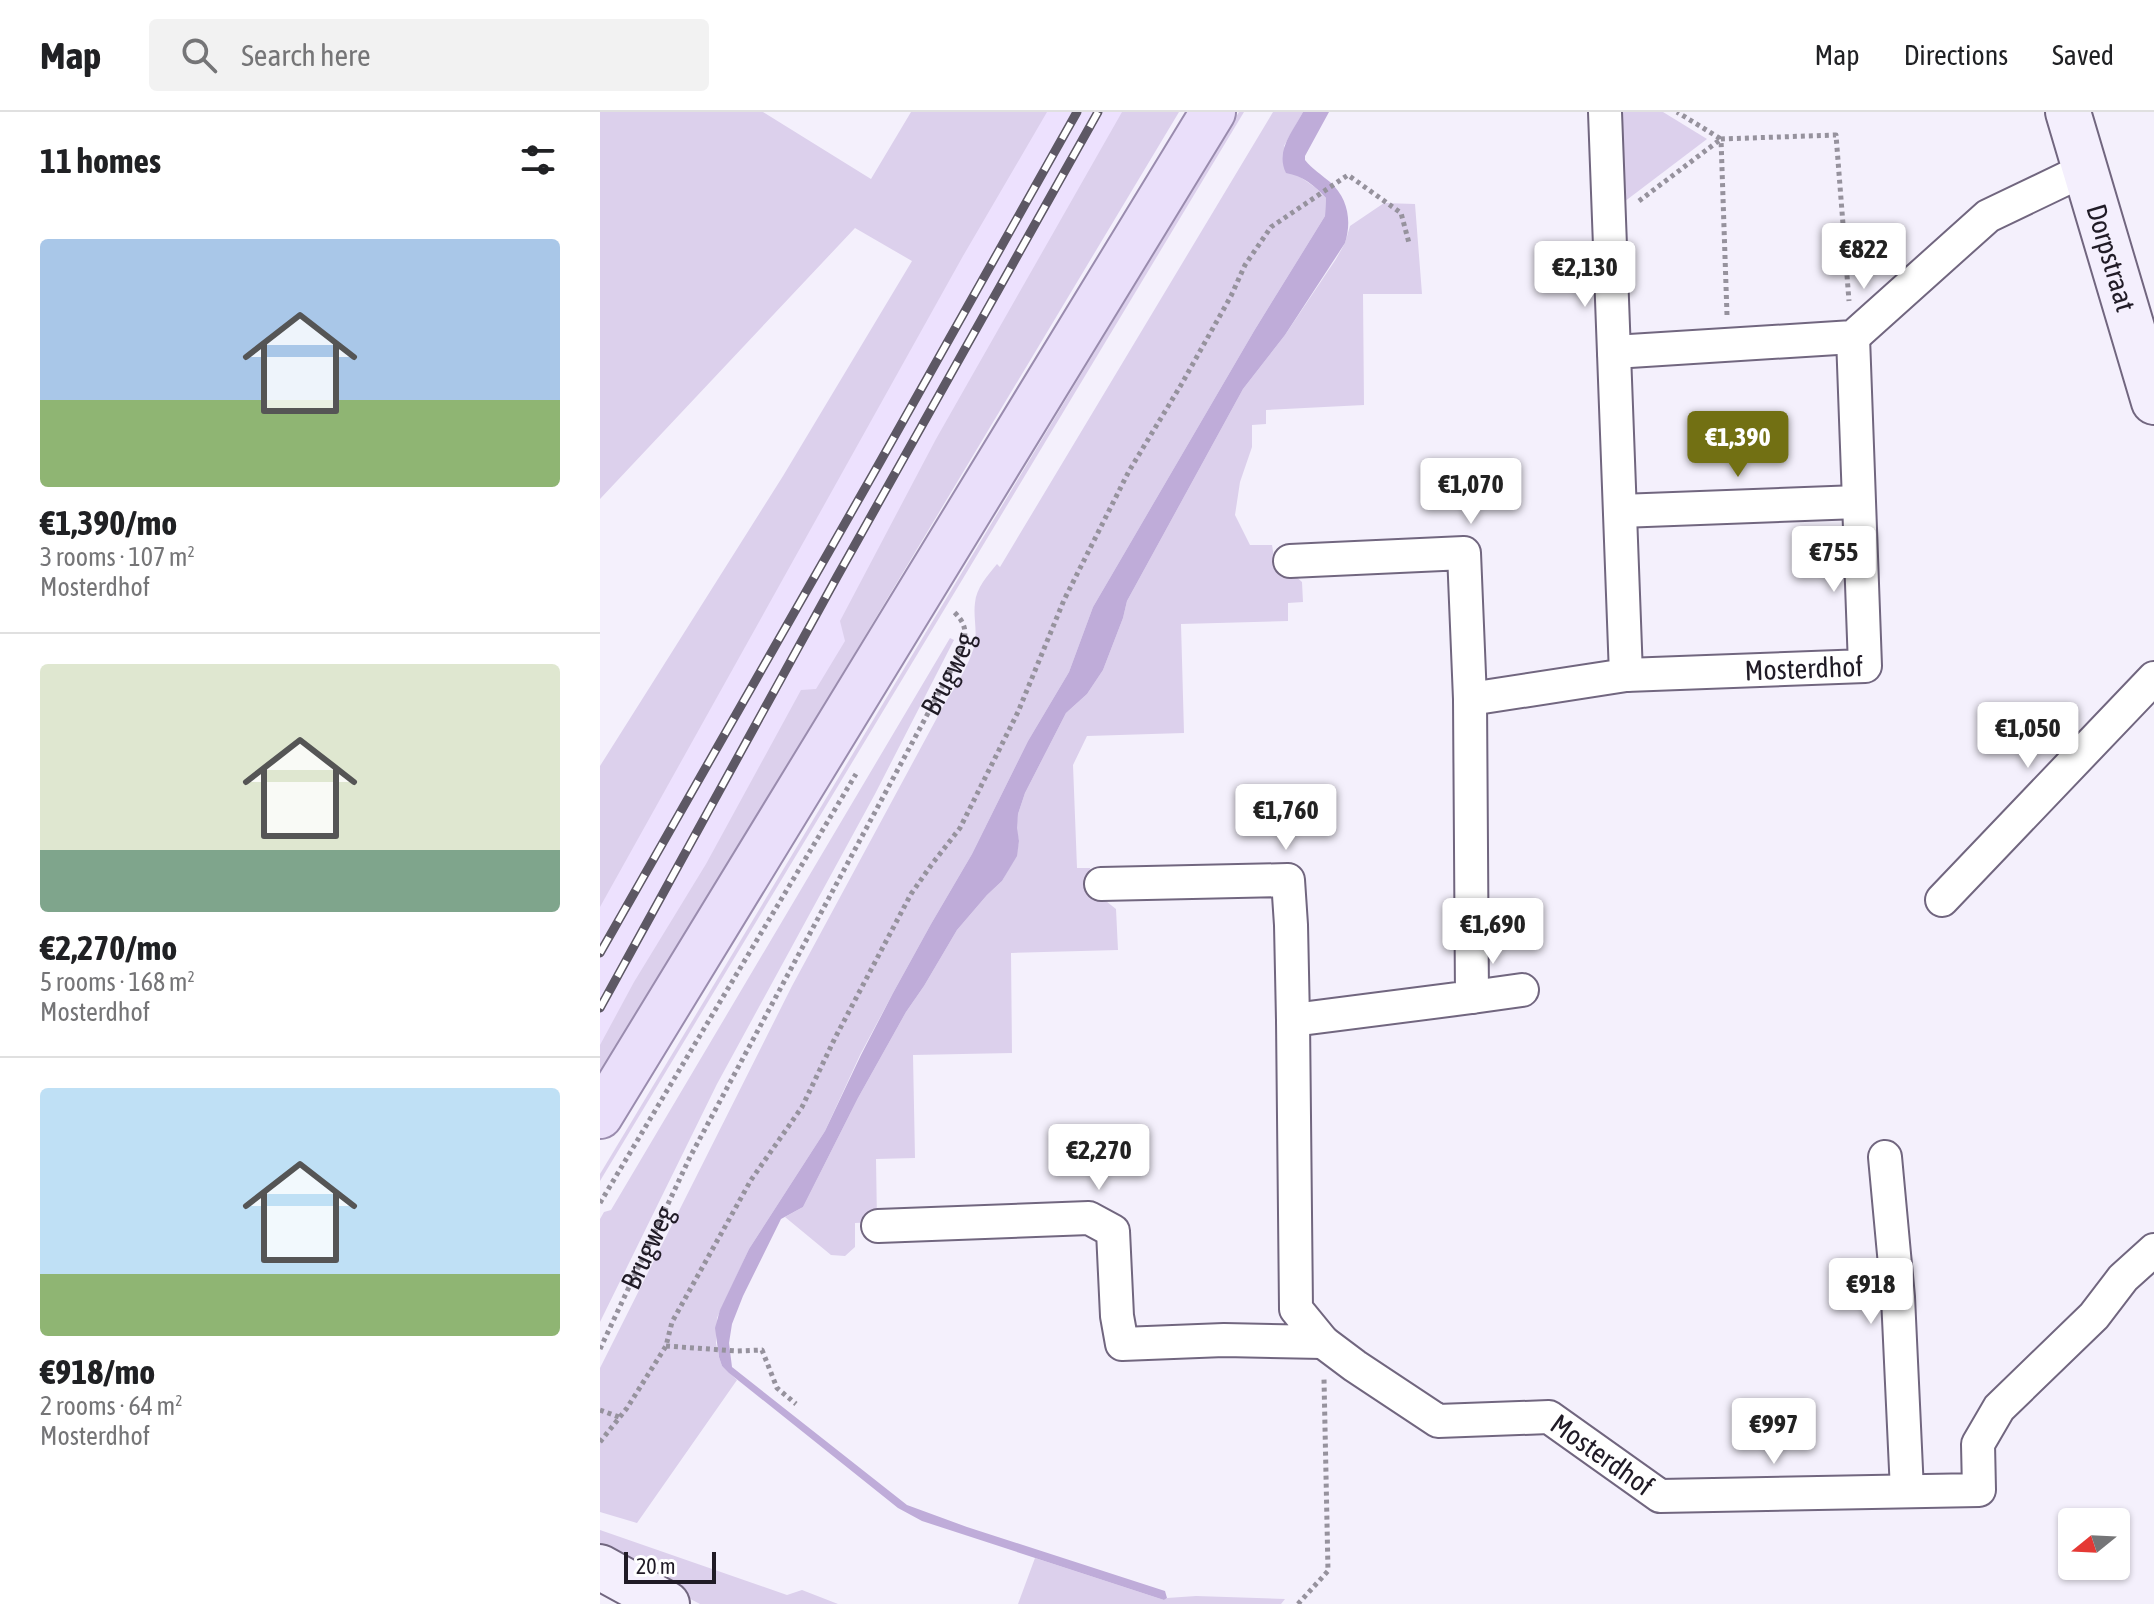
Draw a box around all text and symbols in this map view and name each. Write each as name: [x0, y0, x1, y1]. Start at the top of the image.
search box: [149, 19, 709, 91]
icon: search: [177, 33, 221, 77]
text: Map: [40, 34, 101, 77]
text: Search here: [241, 38, 371, 72]
text: Map: [1815, 39, 1860, 71]
text: Directions: [1904, 39, 2008, 71]
text: Saved: [2052, 39, 2114, 71]
icon: filters: [516, 138, 560, 182]
text: 11 homes: [40, 141, 161, 180]
street label: Dorpstraat: [2080, 200, 2142, 315]
pin: €822: [1817, 223, 1911, 291]
text: €822: [1840, 234, 1888, 264]
pin: €2,130: [1520, 241, 1650, 309]
text: €2,130: [1552, 252, 1618, 282]
icon: home: [228, 291, 372, 435]
pin: €1,390: [1673, 411, 1803, 479]
text: €1,390: [1705, 422, 1771, 452]
pin: €1,070: [1406, 458, 1536, 526]
text: €1,070: [1438, 469, 1504, 499]
text: €1,390/mo: [40, 503, 177, 542]
pin: €755: [1787, 526, 1881, 594]
text: €755: [1810, 537, 1858, 567]
text: 3 rooms · 107 m²: [40, 542, 195, 572]
text: Mosterdhof: [40, 572, 150, 602]
street label: Brugweg: [914, 630, 981, 721]
street label: Mosterdhof: [1744, 650, 1864, 687]
pin: €1,050: [1963, 702, 2093, 770]
text: €1,050: [1995, 713, 2061, 743]
icon: home: [228, 716, 372, 860]
pin: €1,760: [1221, 784, 1351, 852]
text: €1,760: [1253, 795, 1319, 825]
pin: €1,690: [1428, 898, 1558, 966]
text: €1,690: [1460, 909, 1526, 939]
text: €2,270/mo: [40, 928, 177, 967]
text: 5 rooms · 168 m²: [40, 967, 195, 997]
text: Mosterdhof: [40, 997, 150, 1027]
pin: €2,270: [1034, 1124, 1164, 1192]
text: €2,270: [1066, 1135, 1132, 1165]
icon: home: [228, 1140, 372, 1284]
street label: Brugweg: [614, 1201, 681, 1294]
pin: €918: [1824, 1258, 1918, 1326]
text: €918: [1847, 1269, 1895, 1299]
text: €918/mo: [40, 1352, 155, 1391]
text: 2 rooms · 64 m²: [40, 1391, 182, 1421]
pin: €997: [1727, 1398, 1821, 1466]
street label: Mosterdhof: [1545, 1408, 1660, 1502]
text: €997: [1750, 1409, 1798, 1439]
text: Mosterdhof: [40, 1421, 150, 1451]
north arrow: [2058, 1508, 2130, 1580]
map controls: [2058, 1508, 2130, 1580]
scale bar: [624, 1548, 716, 1584]
text: 20 m: [636, 1553, 676, 1579]

